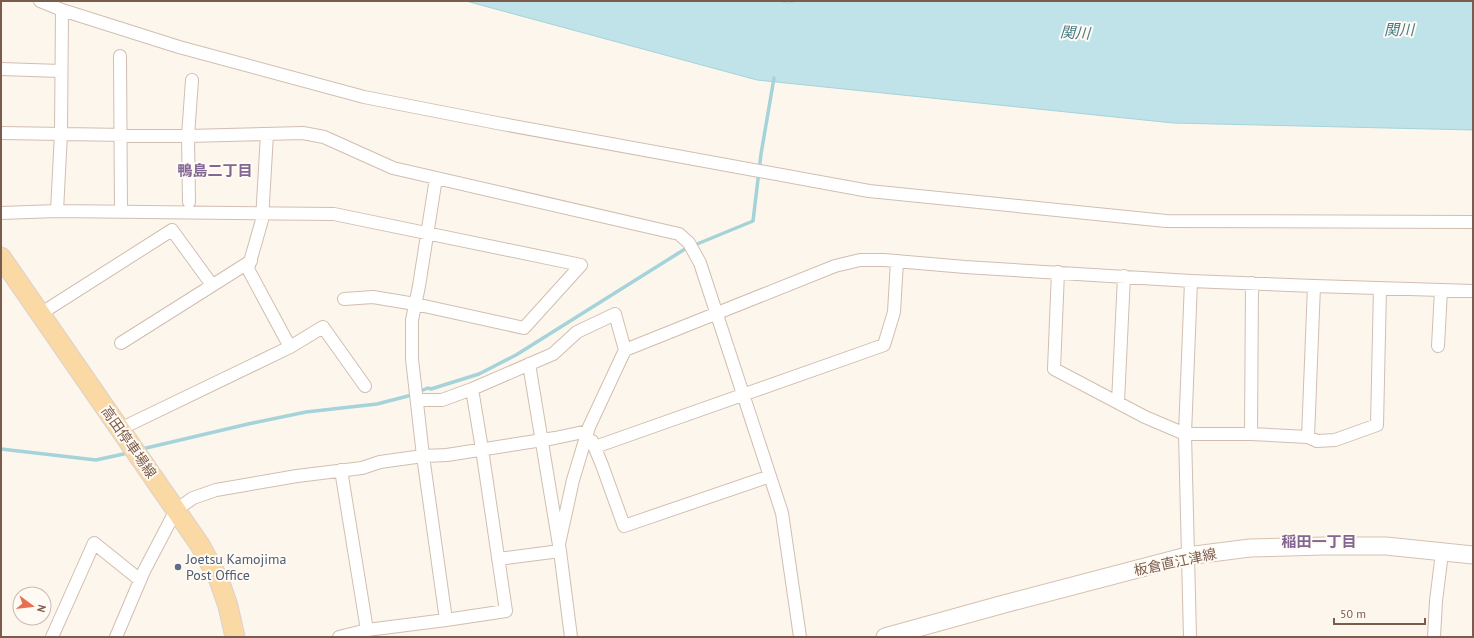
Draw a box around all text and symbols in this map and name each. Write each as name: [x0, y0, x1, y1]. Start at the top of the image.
water label: 関川: [1384, 20, 1416, 39]
water label: 関川: [1060, 22, 1092, 43]
district label: 鴨島二丁目: [177, 161, 253, 180]
street label: 高田停車場線: [98, 402, 160, 482]
district label: 稲田一丁目: [1281, 532, 1357, 551]
street label: 板倉直江津線: [1132, 544, 1218, 580]
place label: Joetsu Kamojima Post Office: [185, 550, 286, 584]
marker: Joetsu Kamojima Post Office: [173, 562, 183, 572]
north arrow: [12, 586, 52, 626]
scale bar: [1334, 600, 1425, 626]
text: N: [34, 603, 49, 614]
text: 50 m: [1340, 606, 1366, 621]

